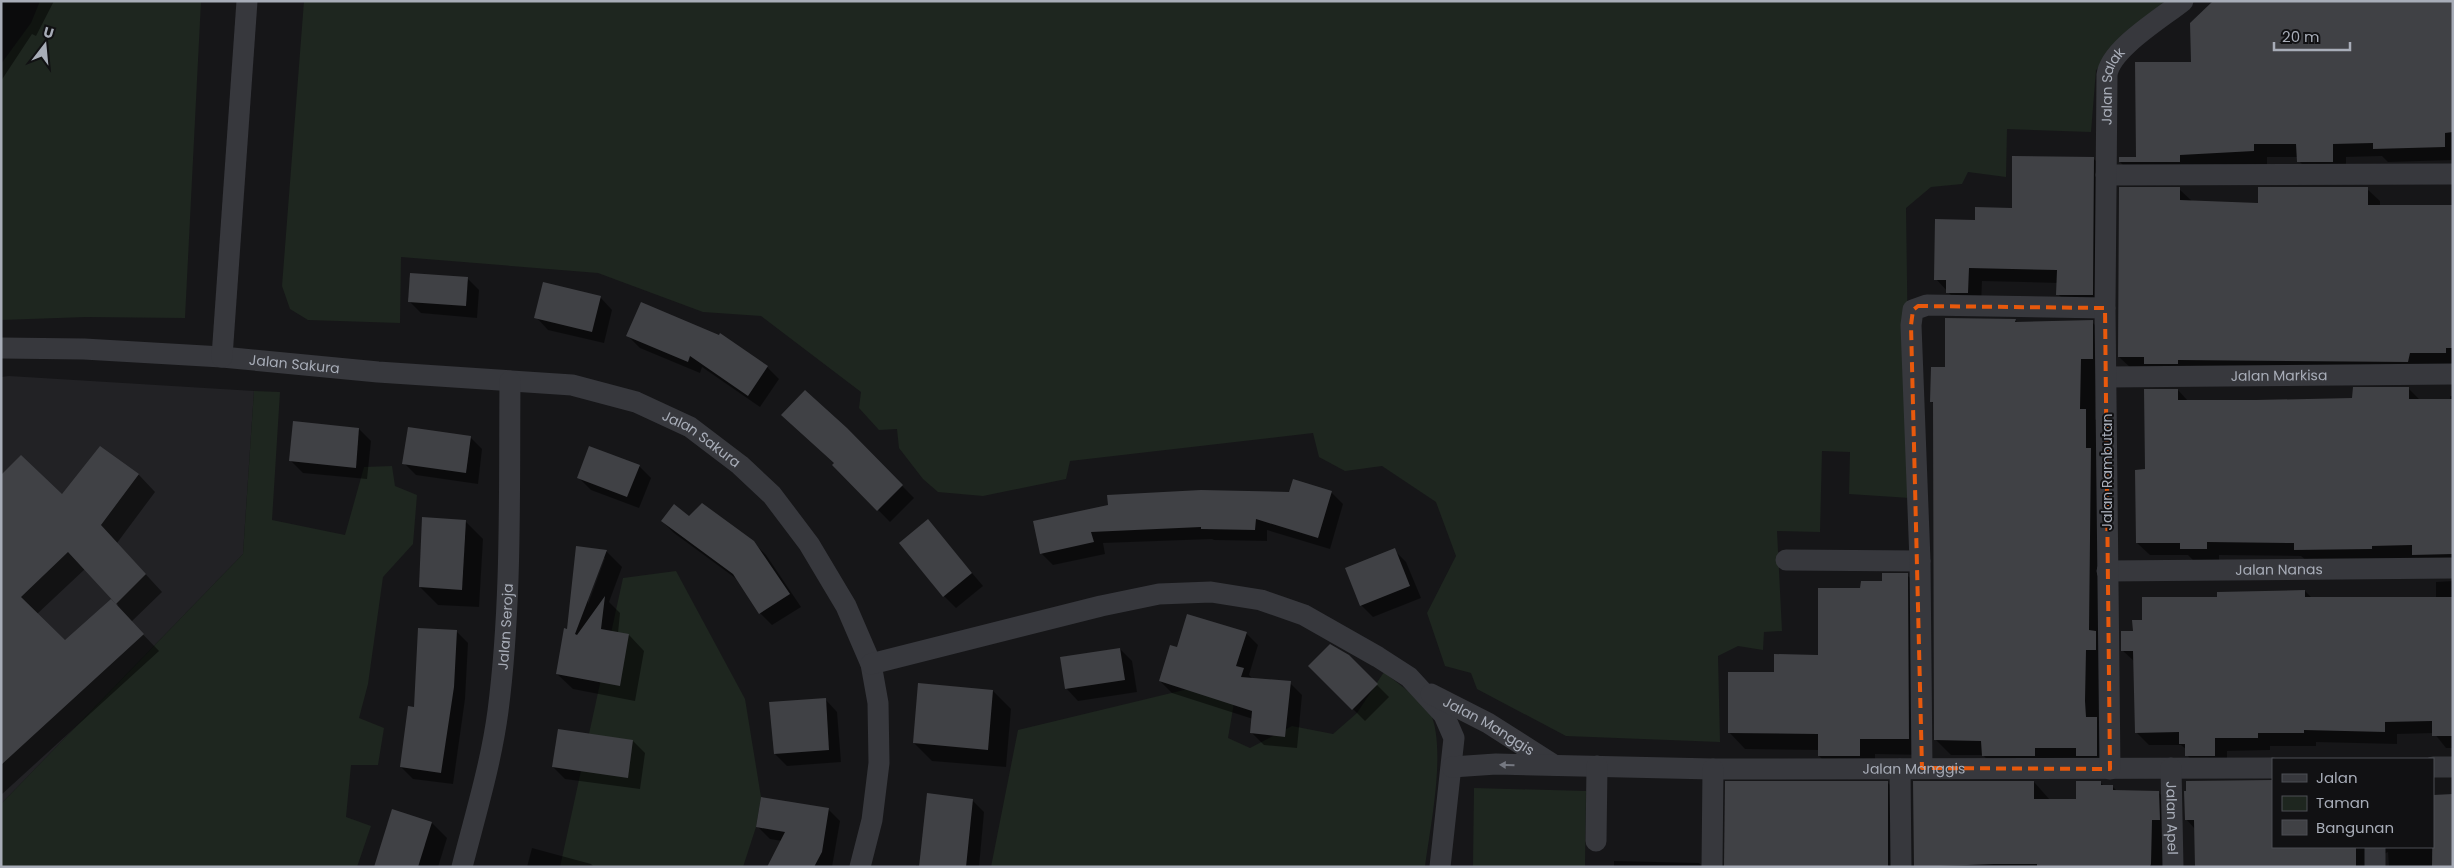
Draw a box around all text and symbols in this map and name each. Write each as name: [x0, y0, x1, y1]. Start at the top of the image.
north arrow: [20, 20, 70, 70]
scale bar: [2274, 20, 2350, 52]
text: U: [41, 22, 56, 44]
text: 20 m: [2282, 26, 2320, 47]
street label: Jalan Salak: [2097, 42, 2130, 125]
street label: Jalan Sakura: [248, 350, 341, 378]
street label: Jalan Markisa: [2231, 365, 2327, 386]
street label: Jalan Sakura: [659, 405, 745, 472]
street label: Jalan Rambutan: [2097, 414, 2117, 530]
street label: Jalan Nanas: [2235, 559, 2323, 580]
street label: Jalan Seroja: [493, 583, 518, 671]
street label: Jalan Manggis: [1440, 692, 1538, 760]
legend: [2272, 758, 2434, 848]
street label: Jalan Manggis: [1862, 759, 1965, 779]
one-way arrow: [1498, 760, 1514, 768]
text: Jalan: [2316, 767, 2358, 788]
street label: Jalan Apel: [2161, 781, 2183, 855]
text: Taman: [2316, 792, 2369, 813]
text: Bangunan: [2316, 817, 2394, 838]

